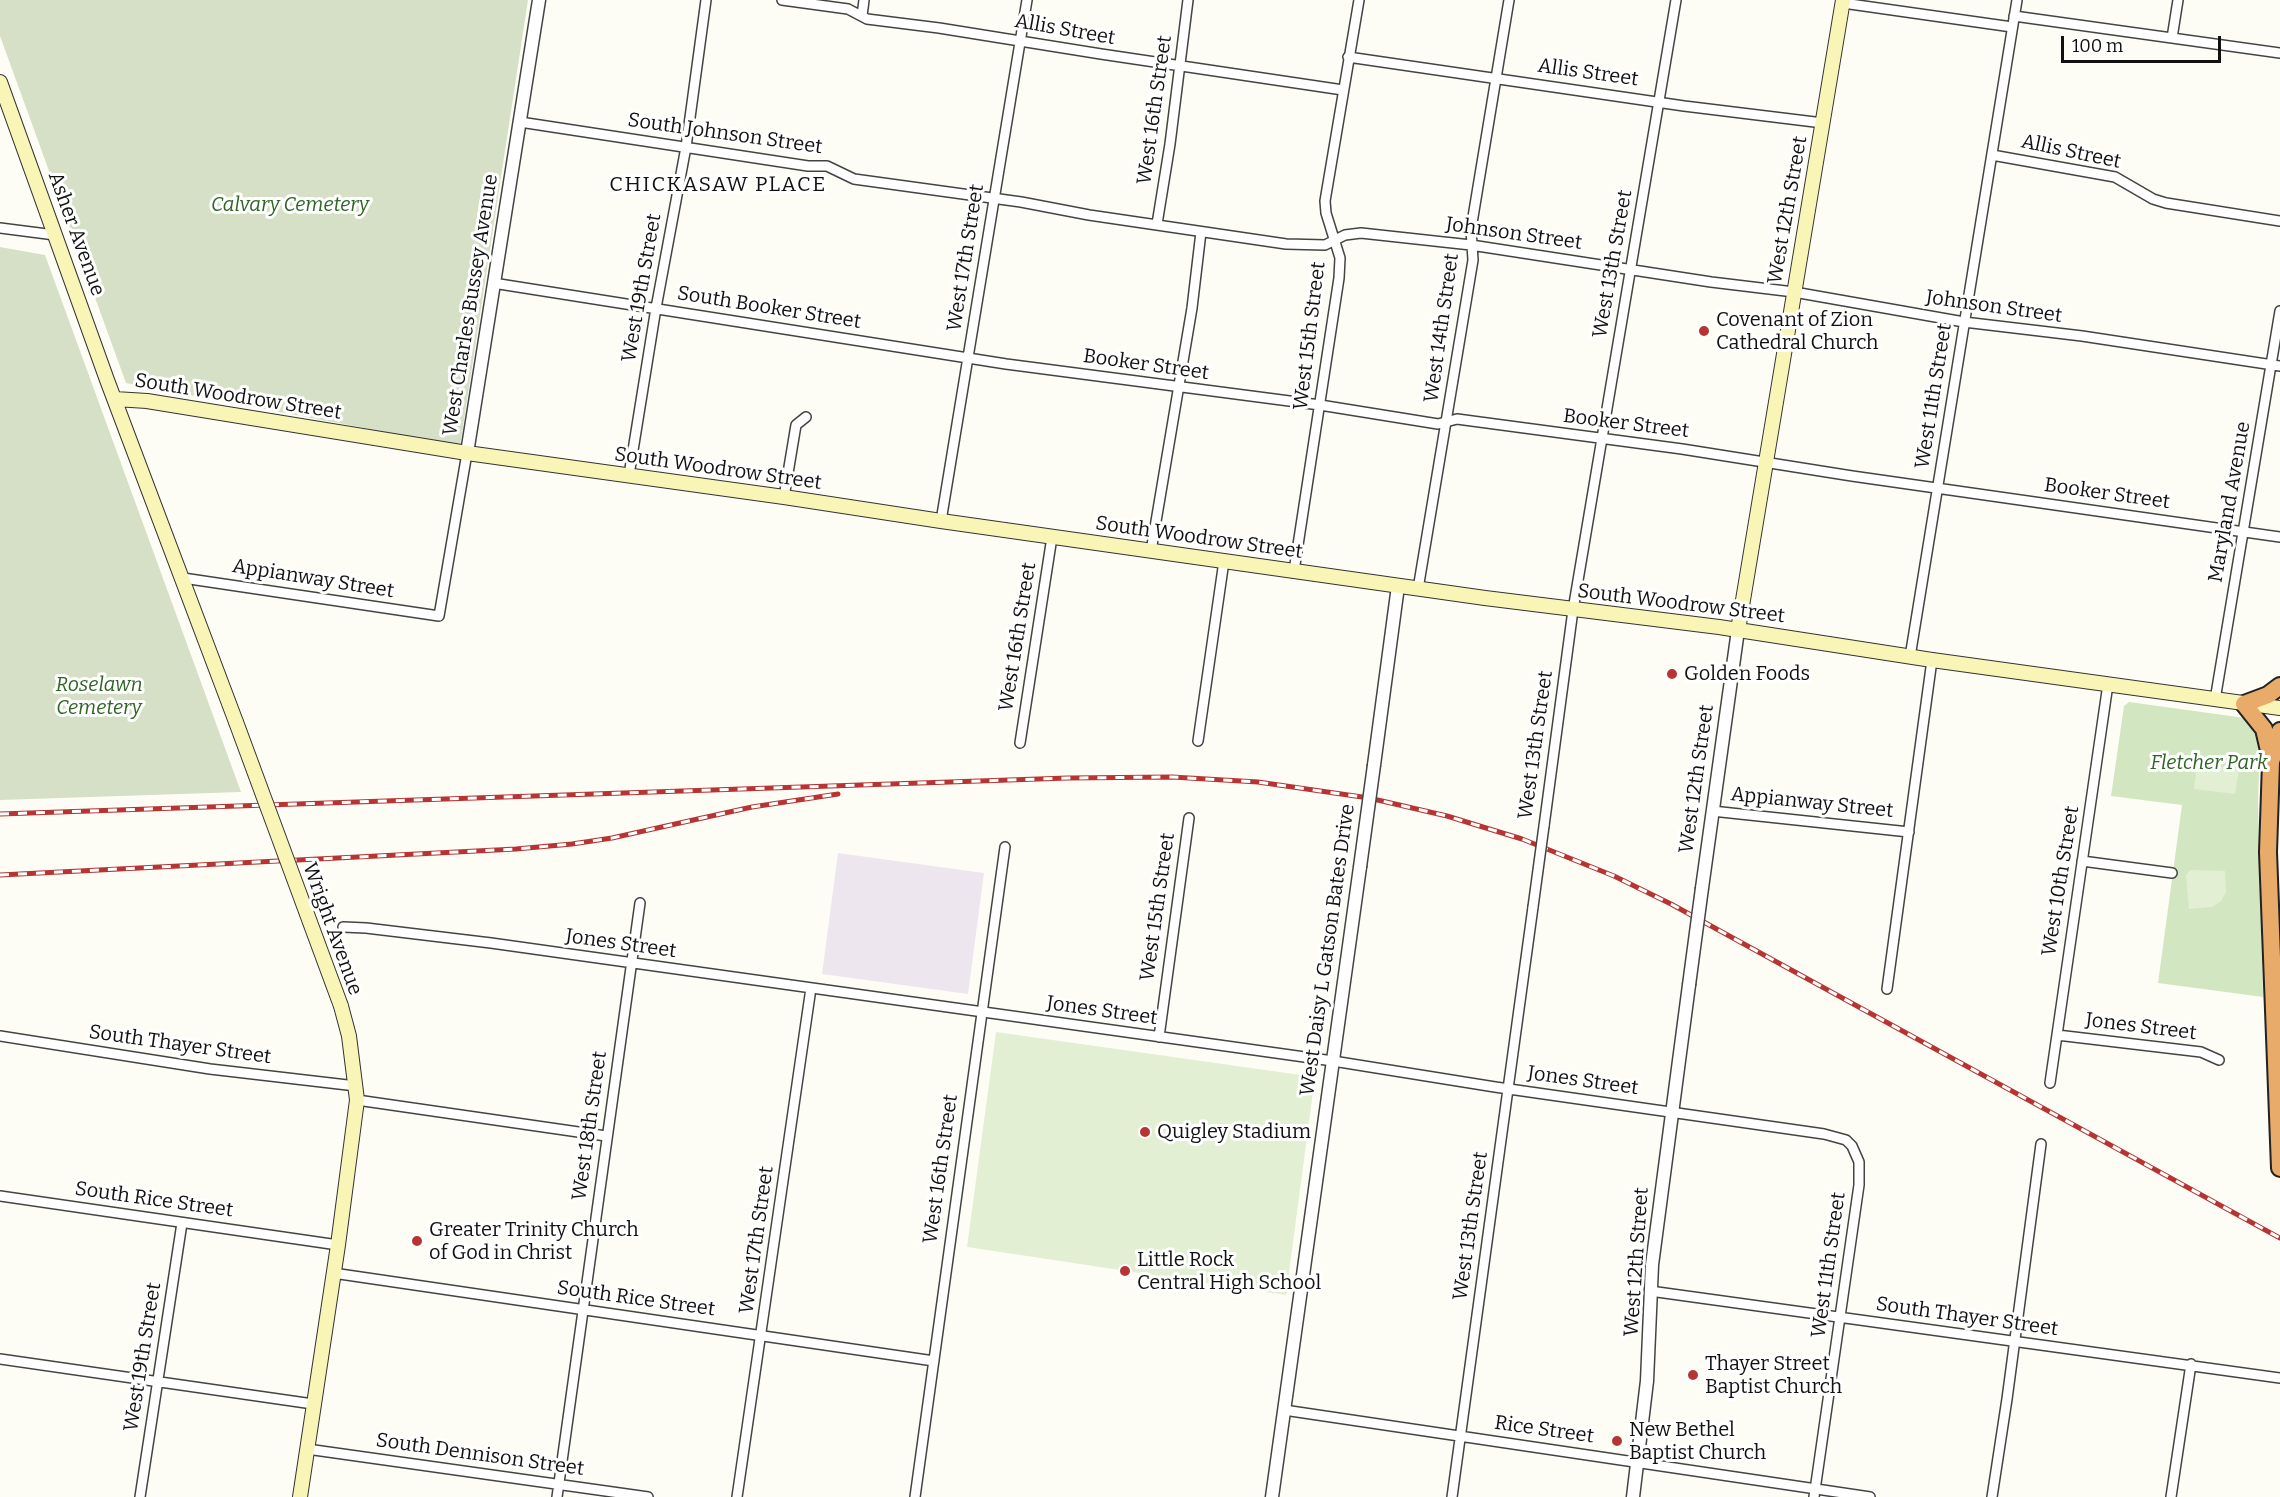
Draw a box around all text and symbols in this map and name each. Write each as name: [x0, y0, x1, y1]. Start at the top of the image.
street label: Allis Street: [1013, 9, 1117, 51]
scale bar: [2064, 24, 2224, 62]
street label: West 16th Street: [1133, 34, 1177, 186]
text: 100 m: [2072, 35, 2123, 57]
street label: Allis Street: [1536, 54, 1640, 92]
street label: South Johnson Street: [626, 108, 824, 160]
street label: Allis Street: [2019, 130, 2123, 174]
street label: West 12th Street: [1763, 134, 1813, 286]
street label: Asher Avenue: [43, 169, 109, 299]
street label: West Charles Bussey Avenue: [438, 172, 504, 438]
district label: CHICKASAW PLACE: [609, 172, 827, 198]
street label: West 17th Street: [943, 183, 989, 333]
street label: West 13th Street: [1588, 188, 1638, 340]
park label: Calvary Cemetery: [211, 193, 369, 217]
street label: West 19th Street: [617, 212, 667, 364]
street label: Johnson Street: [1444, 213, 1584, 255]
street label: West 14th Street: [1420, 252, 1464, 404]
street label: West 15th Street: [1289, 260, 1331, 412]
street label: South Booker Street: [675, 282, 863, 334]
street label: Johnson Street: [1924, 286, 2064, 328]
place label: Covenant of Zion Cathedral Church: [1716, 308, 1878, 355]
street label: West 11th Street: [1911, 322, 1957, 470]
marker: Covenant of Zion Cathedral Church: [1697, 324, 1711, 338]
street label: Booker Street: [1082, 344, 1210, 386]
street label: South Woodrow Street: [133, 369, 343, 425]
street label: Booker Street: [1562, 404, 1690, 444]
street label: Maryland Avenue: [2204, 420, 2256, 584]
street label: South Woodrow Street: [613, 443, 823, 495]
street label: Booker Street: [2043, 473, 2171, 515]
street label: South Woodrow Street: [1094, 512, 1304, 564]
street label: Appianway Street: [230, 554, 396, 604]
street label: West 16th Street: [994, 561, 1042, 713]
street label: South Woodrow Street: [1576, 579, 1786, 629]
place label: Golden Foods: [1684, 662, 1810, 686]
marker: Golden Foods: [1665, 667, 1679, 681]
street label: West 13th Street: [1514, 669, 1558, 821]
park label: Roselawn Cemetery: [55, 673, 143, 720]
street label: West 12th Street: [1675, 703, 1719, 855]
park label: Fletcher Park: [2150, 751, 2268, 775]
street label: Appianway Street: [1729, 783, 1895, 823]
street label: West Daisy L Gatson Bates Drive: [1296, 802, 1360, 1098]
street label: West 10th Street: [2037, 804, 2085, 958]
street label: West 15th Street: [1136, 831, 1180, 983]
street label: Wright Avenue: [297, 860, 367, 998]
street label: Jones Street: [564, 924, 678, 964]
street label: Jones Street: [1045, 991, 1159, 1031]
street label: Jones Street: [2084, 1008, 2198, 1046]
street label: South Thayer Street: [87, 1020, 273, 1070]
street label: West 18th Street: [568, 1050, 612, 1202]
street label: Jones Street: [1526, 1061, 1640, 1101]
street label: West 16th Street: [919, 1093, 963, 1245]
place label: Quigley Stadium: [1157, 1120, 1311, 1144]
marker: Quigley Stadium: [1138, 1125, 1152, 1139]
street label: West 13th Street: [1449, 1150, 1493, 1302]
street label: West 17th Street: [735, 1165, 779, 1315]
street label: South Rice Street: [73, 1177, 235, 1223]
street label: West 12th Street: [1620, 1186, 1654, 1338]
street label: West 11th Street: [1807, 1191, 1851, 1339]
place label: Greater Trinity Church of God in Christ: [429, 1218, 639, 1265]
marker: Greater Trinity Church of God in Christ: [410, 1234, 424, 1248]
place label: Little Rock Central High School: [1137, 1248, 1321, 1295]
marker: Little Rock Central High School: [1118, 1264, 1132, 1278]
street label: South Rice Street: [555, 1276, 717, 1322]
street label: West 19th Street: [119, 1281, 167, 1433]
street label: South Thayer Street: [1874, 1292, 2060, 1342]
place label: Thayer Street Baptist Church: [1705, 1352, 1842, 1399]
marker: Thayer Street Baptist Church: [1686, 1368, 1700, 1382]
street label: Rice Street: [1493, 1411, 1595, 1449]
place label: New Bethel Baptist Church: [1629, 1418, 1766, 1465]
street label: South Dennison Street: [374, 1429, 586, 1481]
marker: New Bethel Baptist Church: [1610, 1434, 1624, 1448]

